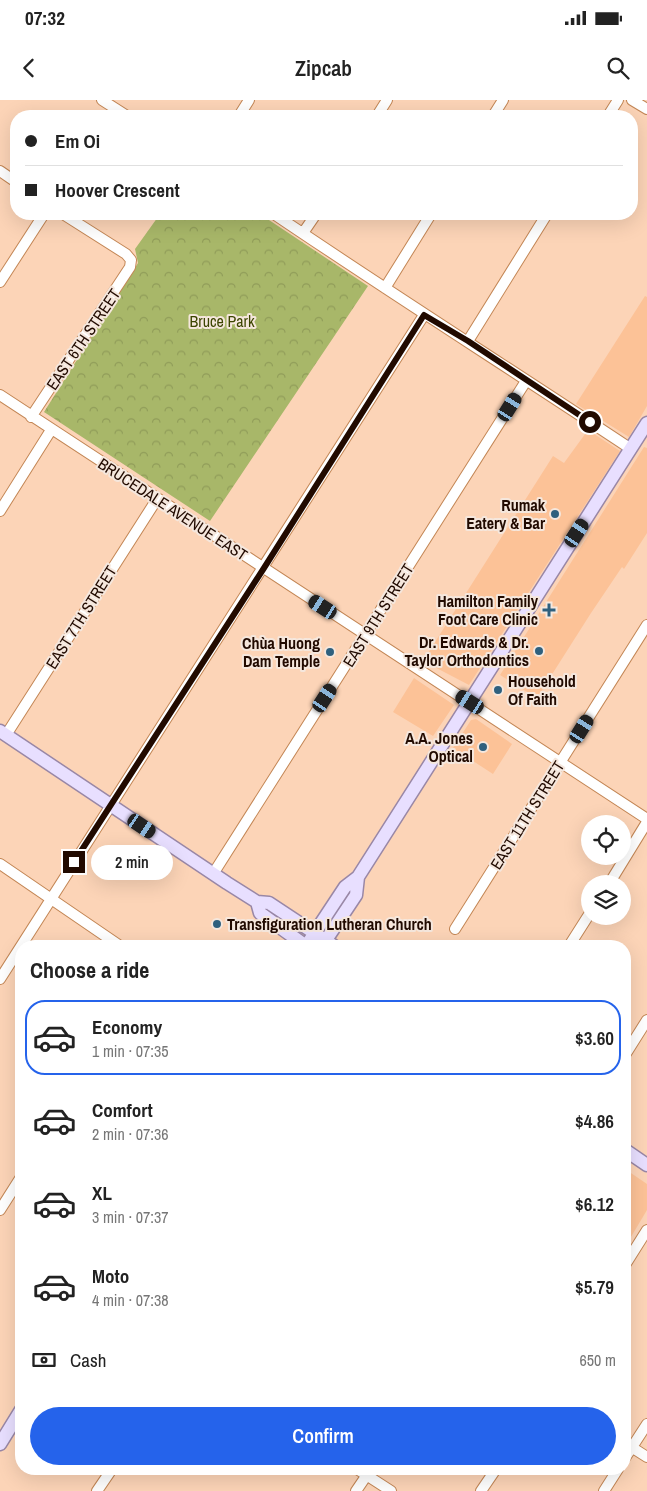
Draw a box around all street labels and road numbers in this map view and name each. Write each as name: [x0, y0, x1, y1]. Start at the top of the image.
street label: EAST 6TH STREET: [41, 284, 125, 394]
street label: BRUCEDALE AVENUE EAST: [94, 452, 252, 566]
street label: EAST 9TH STREET: [337, 559, 419, 671]
street label: EAST 7TH STREET: [40, 561, 122, 673]
street label: EAST 11TH STREET: [485, 756, 569, 874]

